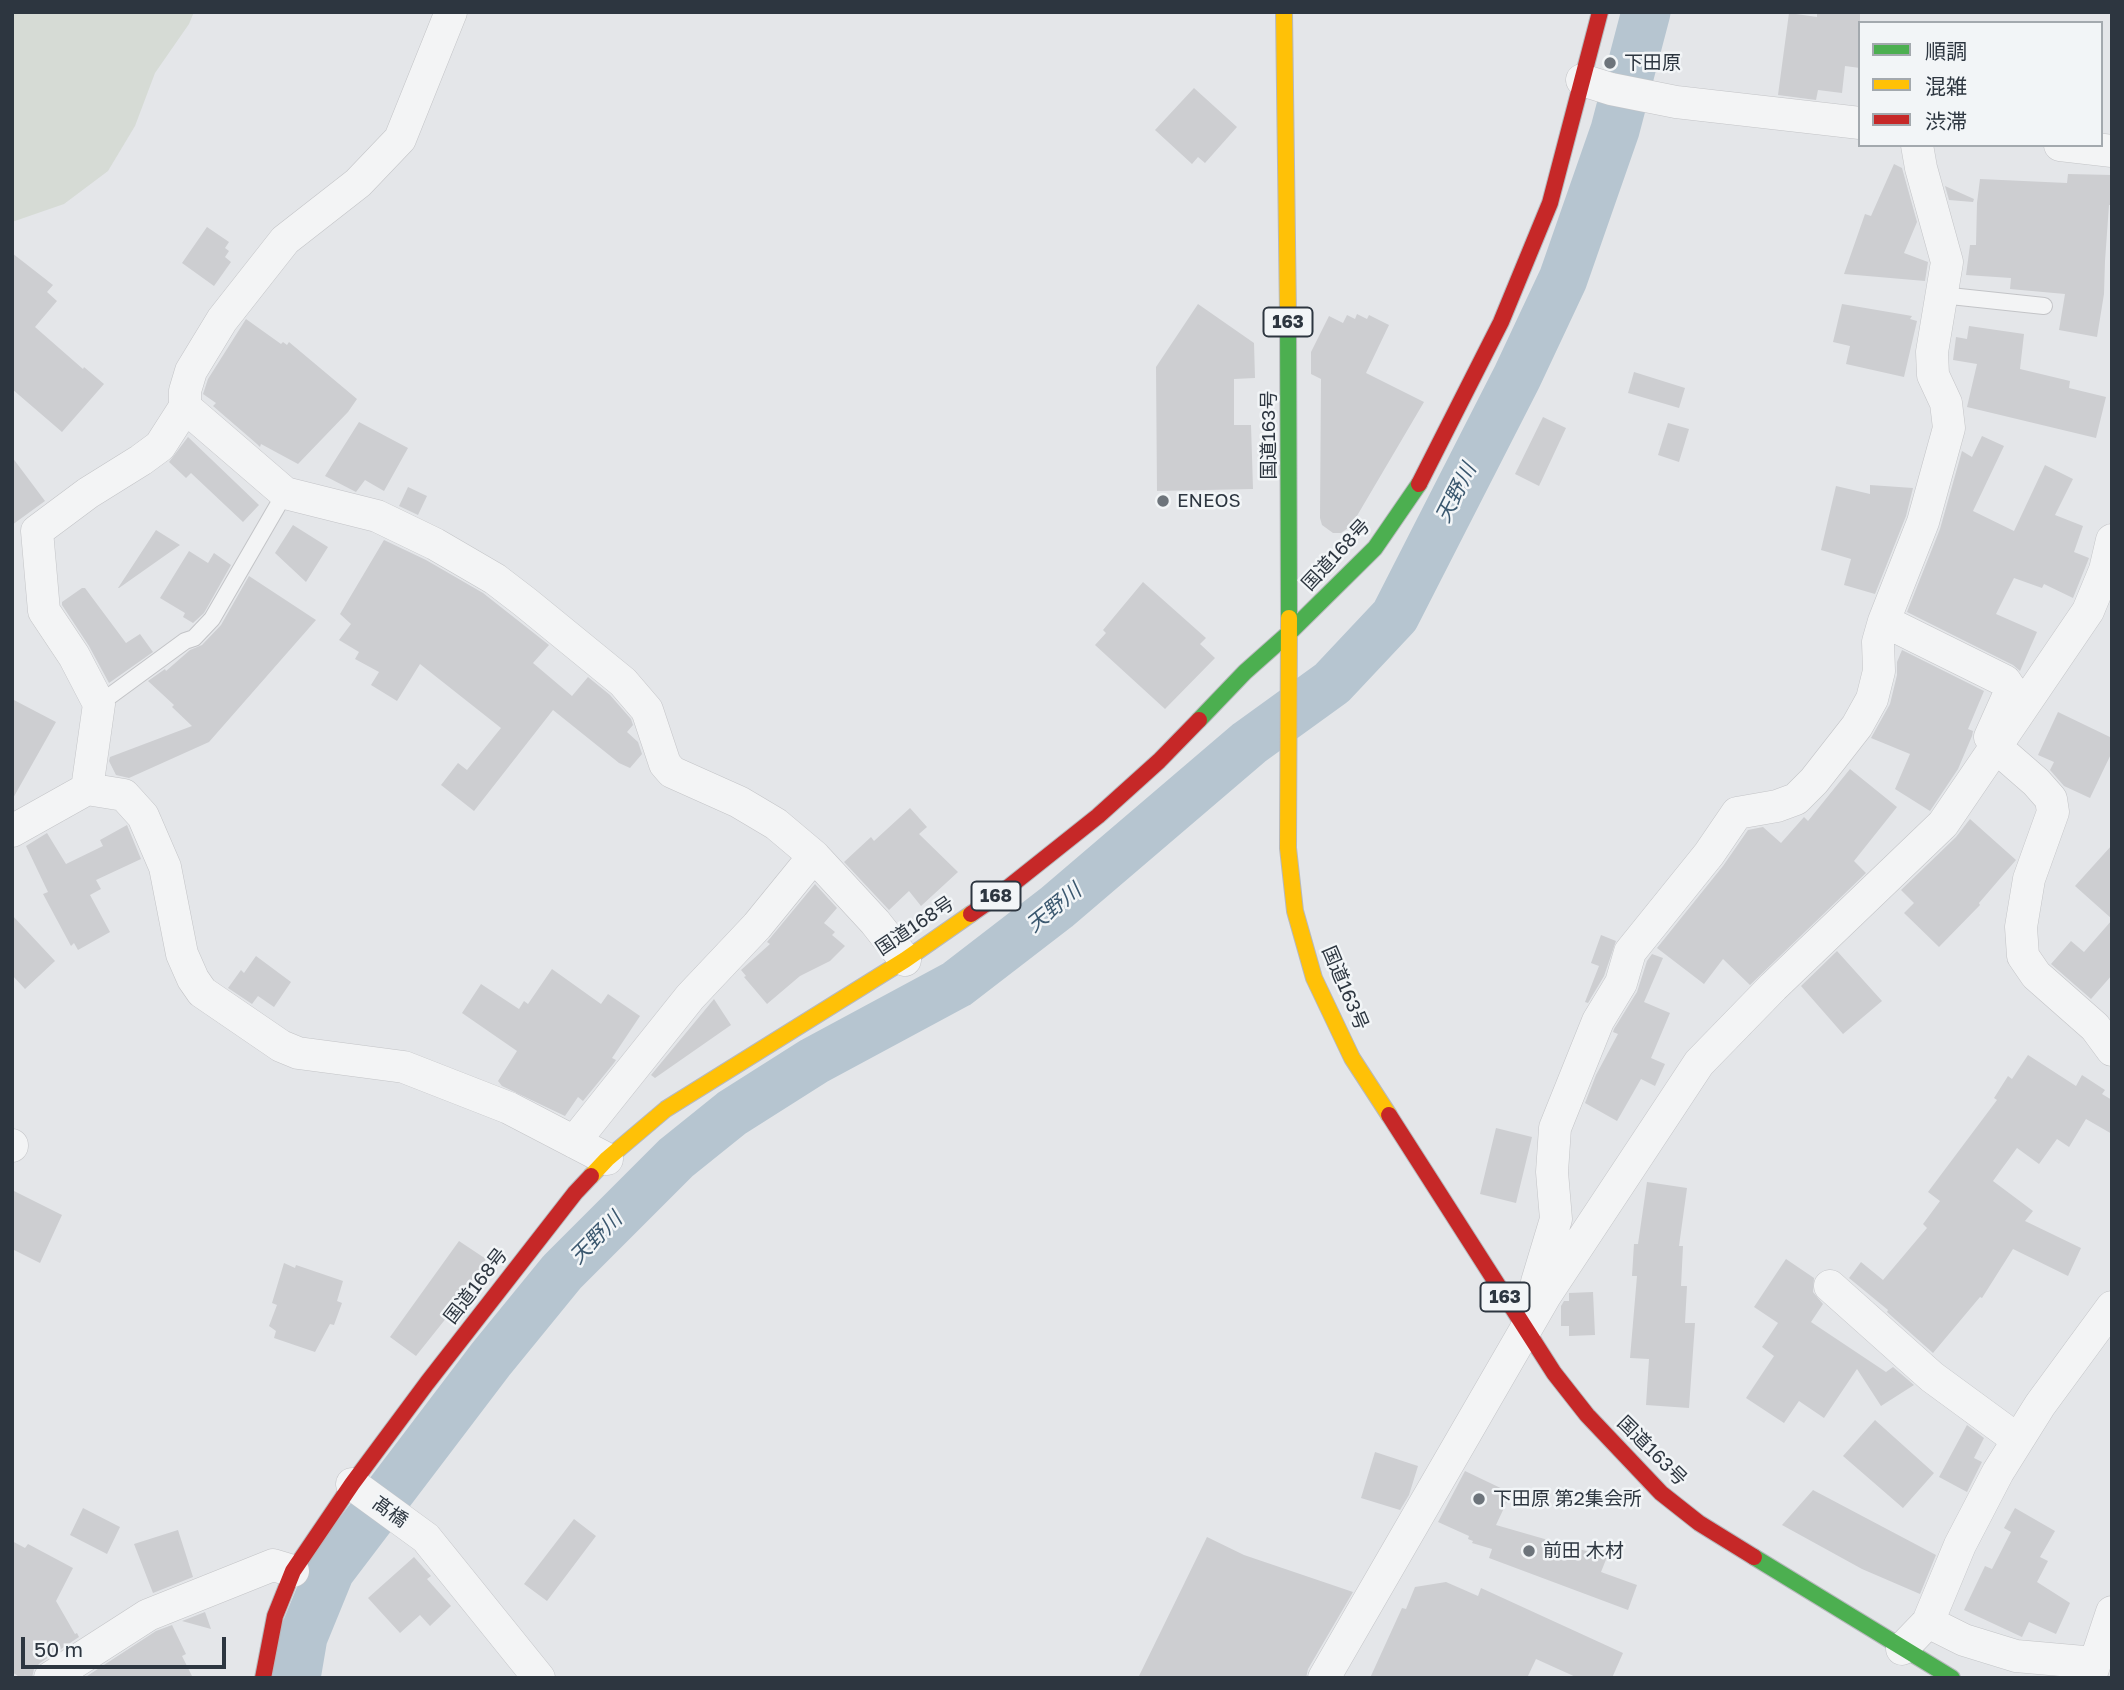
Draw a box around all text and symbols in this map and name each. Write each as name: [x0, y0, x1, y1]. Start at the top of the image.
legend: [1858, 21, 2103, 147]
text: 順調: [1925, 38, 1967, 64]
place label: 下田原: [1624, 52, 1681, 74]
marker: 下田原: [1602, 55, 1618, 71]
text: 混雑: [1925, 73, 1967, 99]
text: 渋滞: [1925, 108, 1967, 134]
road number: 163: [1264, 308, 1312, 336]
street label: 国道163号: [1258, 391, 1280, 479]
water label: 天野川: [1430, 459, 1482, 527]
place label: ENEOS: [1177, 490, 1241, 512]
marker: ENEOS: [1155, 493, 1171, 509]
street label: 国道168号: [1297, 515, 1375, 595]
water label: 天野川: [1022, 878, 1086, 938]
road number: 168: [972, 882, 1020, 911]
street label: 国道168号: [872, 892, 958, 960]
street label: 国道163号: [1317, 943, 1373, 1033]
water label: 天野川: [565, 1207, 627, 1269]
street label: 国道168号: [440, 1244, 512, 1328]
road number: 163: [1480, 1282, 1530, 1312]
street label: 国道163号: [1613, 1412, 1691, 1490]
place label: 下田原 第2集会所: [1493, 1488, 1642, 1510]
marker: 下田原 第2集会所: [1471, 1491, 1487, 1507]
street label: 髙橋: [368, 1492, 412, 1532]
place label: 前田 木材: [1543, 1540, 1624, 1562]
marker: 前田 木材: [1521, 1543, 1537, 1559]
scale bar: [24, 1624, 229, 1668]
text: 50 m: [34, 1636, 83, 1662]

